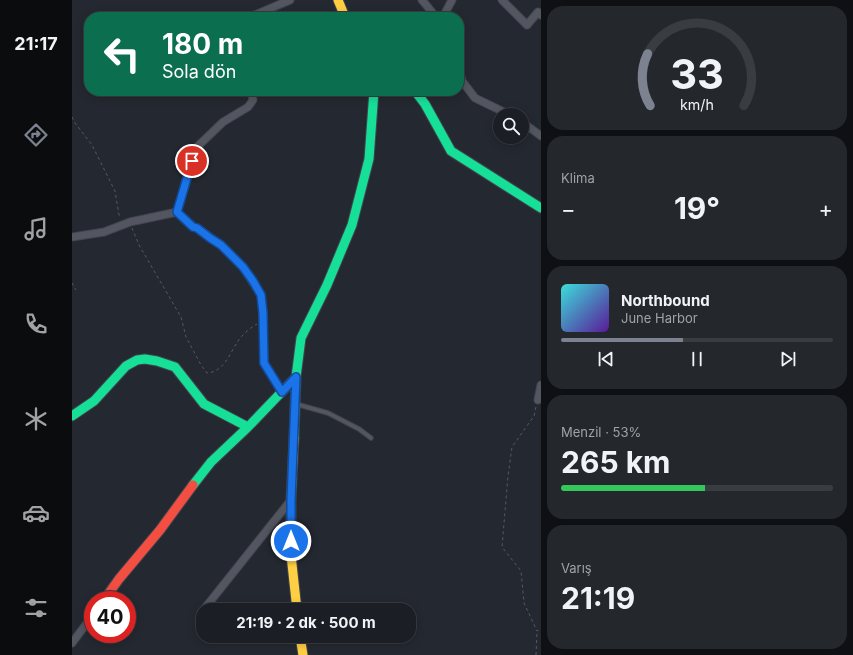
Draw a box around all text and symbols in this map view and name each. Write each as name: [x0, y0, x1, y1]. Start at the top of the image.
text: 180 m: [162, 27, 243, 61]
icon: left: [96, 28, 148, 80]
text: 21:17: [14, 33, 58, 54]
text: 33: [670, 49, 724, 99]
text: Sola dön: [162, 61, 236, 82]
text: km/h: [680, 95, 714, 112]
map controls: [493, 108, 529, 144]
button: search: [493, 108, 529, 144]
icon: directions: [22, 121, 50, 149]
pin: [175, 144, 209, 178]
icon: arrive: [181, 150, 203, 172]
text: Klima: [561, 170, 595, 186]
text: 19°: [674, 190, 720, 226]
text: −: [561, 196, 576, 222]
text: +: [818, 196, 833, 222]
icon: music: [22, 215, 50, 243]
text: Northbound: [621, 291, 710, 310]
icon: phone: [22, 310, 50, 338]
text: June Harbor: [621, 310, 698, 326]
icon: previous: [595, 348, 617, 370]
icon: pause: [686, 348, 708, 370]
icon: next: [777, 348, 799, 370]
icon: climate: [22, 405, 50, 433]
text: Menzil · 53%: [561, 424, 641, 440]
text: 265 km: [561, 444, 670, 480]
icon: car: [22, 499, 50, 527]
position arrow: [270, 520, 312, 562]
text: Varış: [561, 560, 592, 576]
text: 21:19: [561, 580, 635, 616]
speed limit sign: 40: [84, 591, 136, 643]
icon: filters: [22, 594, 50, 622]
text: 21:19 · 2 dk · 500 m: [236, 613, 376, 632]

